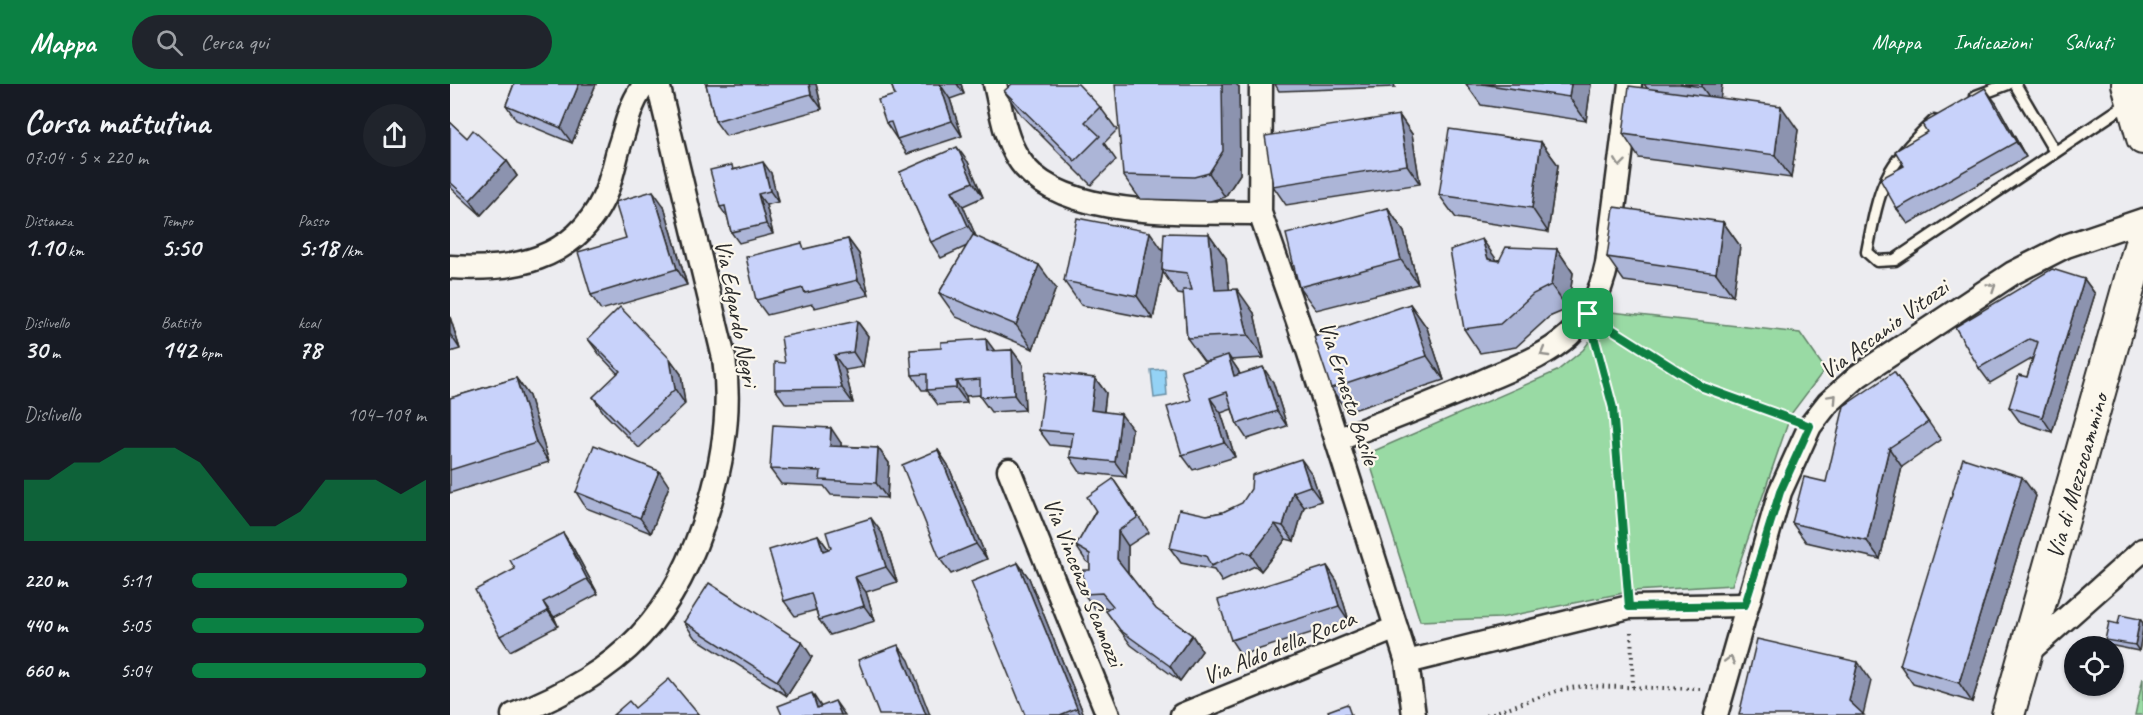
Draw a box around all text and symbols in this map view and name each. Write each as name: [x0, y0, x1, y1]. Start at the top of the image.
search box: [132, 15, 552, 69]
text: Mappa: [30, 25, 96, 60]
icon: search: [153, 26, 186, 59]
text: Cerca qui: [201, 28, 268, 56]
text: Mappa: [1872, 29, 1921, 55]
text: Indicazioni: [1954, 29, 2031, 55]
text: Salvati: [2064, 29, 2113, 55]
text: Corsa mattutina: [24, 101, 210, 143]
button: share: [363, 104, 426, 167]
text: 07:04 · 5 × 220 m: [24, 145, 148, 170]
one-way arrow: [1615, 158, 1627, 167]
text: Distanza: [24, 211, 72, 231]
text: Tempo: [161, 211, 193, 231]
text: Passo: [298, 211, 328, 231]
text: 1.10: [24, 231, 64, 264]
text: 5:50: [161, 231, 200, 264]
text: 5:18: [298, 231, 338, 264]
street label: Via Edgardo Negri: [708, 237, 767, 392]
text: km: [64, 241, 84, 261]
text: /km: [338, 241, 363, 261]
street label: Via Ascanio Vitozzi: [1814, 271, 1956, 386]
one-way arrow: [1986, 282, 1996, 294]
pin: [1562, 288, 1613, 339]
icon: arrive: [1571, 297, 1604, 330]
text: Dislivello: [24, 313, 69, 333]
text: Battito: [161, 313, 201, 333]
text: kcal: [298, 313, 319, 333]
street label: Via Ernesto Basile: [1312, 318, 1387, 470]
text: 30: [24, 333, 47, 366]
text: 142: [161, 333, 196, 366]
text: 78: [298, 333, 321, 366]
text: m: [47, 343, 60, 363]
text: bpm: [196, 343, 222, 363]
one-way arrow: [1539, 346, 1550, 358]
street label: Via di Mezzocammino: [2039, 388, 2116, 562]
one-way arrow: [1826, 395, 1837, 405]
text: Dislivello: [24, 402, 80, 427]
text: 104–109 m: [347, 402, 426, 427]
street label: Via Vincenzo Scamozzi: [1037, 493, 1132, 673]
text: 220 m: [24, 568, 67, 593]
text: 5:11: [120, 568, 151, 593]
street label: Via Aldo della Rocca: [1198, 602, 1361, 691]
text: 440 m: [24, 613, 67, 638]
text: 5:05: [120, 613, 151, 638]
map controls: [2064, 636, 2124, 696]
button: locate: [2064, 636, 2124, 696]
one-way arrow: [1723, 655, 1735, 666]
text: 660 m: [24, 658, 68, 683]
text: 5:04: [120, 658, 151, 683]

